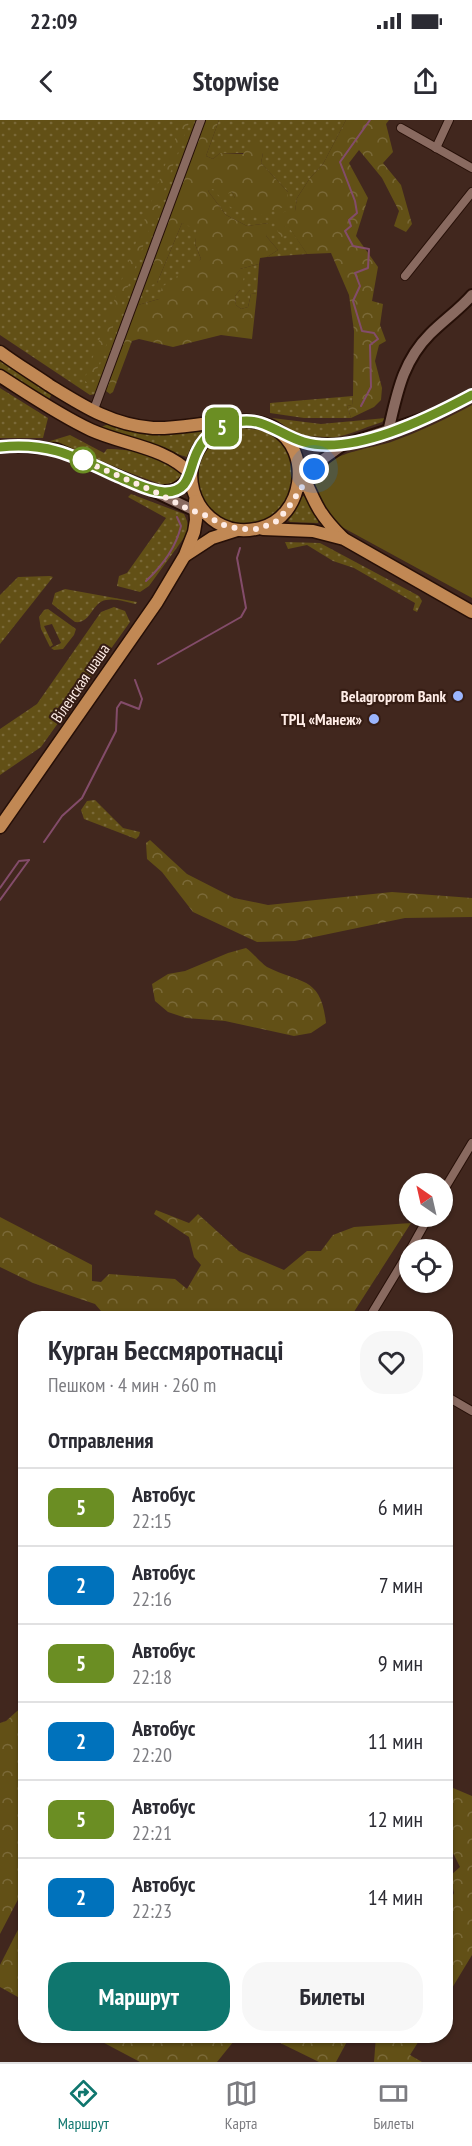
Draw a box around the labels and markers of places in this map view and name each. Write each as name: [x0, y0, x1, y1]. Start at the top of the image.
unlabelled marker: [70, 447, 96, 473]
place label: Belagroprom Bank: [341, 686, 446, 706]
marker: Belagroprom Bank: [451, 689, 465, 703]
place label: ТРЦ «Манеж»: [281, 709, 363, 729]
marker: ТРЦ «Манеж»: [367, 712, 381, 726]

